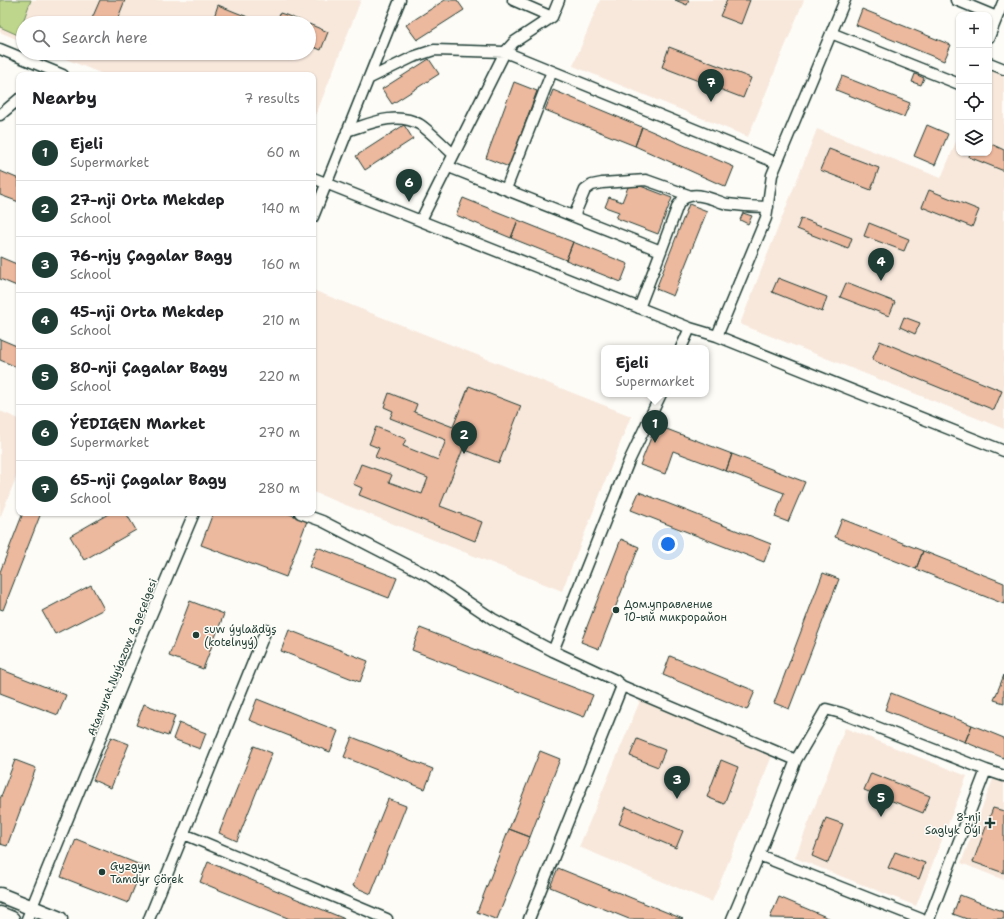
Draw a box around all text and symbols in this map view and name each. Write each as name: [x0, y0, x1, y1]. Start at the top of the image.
map controls: [956, 12, 992, 156]
button: +: [956, 12, 992, 48]
search box: [16, 16, 316, 60]
icon: search: [30, 27, 52, 49]
text: Search here: [62, 28, 148, 48]
button: −: [956, 48, 992, 84]
pin: 7: [698, 69, 724, 102]
button: locate: [956, 84, 992, 120]
text: Nearby: [32, 87, 97, 109]
text: 7 results: [244, 90, 300, 107]
button: layers: [956, 120, 992, 156]
text: Ejeli: [70, 134, 103, 154]
text: 1: [42, 144, 48, 161]
text: 60 m: [267, 144, 300, 161]
text: Supermarket: [70, 154, 149, 171]
pin: 6: [396, 169, 422, 202]
text: 27-nji Orta Mekdep: [70, 190, 225, 210]
text: 2: [40, 200, 50, 217]
text: 140 m: [261, 200, 300, 217]
text: School: [70, 210, 111, 227]
text: 76-njy Çagalar Bagy: [70, 246, 232, 266]
pin: 4: [868, 248, 894, 281]
text: 3: [40, 256, 50, 273]
text: 160 m: [262, 256, 300, 273]
text: School: [70, 266, 111, 283]
text: 45-nji Orta Mekdep: [70, 302, 224, 322]
text: 4: [40, 312, 50, 329]
text: 210 m: [262, 312, 300, 329]
text: School: [70, 322, 111, 339]
popup: [601, 345, 709, 397]
text: Ejeli: [615, 353, 648, 373]
text: 80-nji Çagalar Bagy: [70, 358, 228, 378]
text: 5: [41, 368, 49, 385]
text: 220 m: [258, 368, 300, 385]
text: Supermarket: [615, 373, 695, 390]
text: School: [70, 378, 111, 395]
pin: 1: [642, 410, 668, 443]
text: ÝEDIGEN Market: [70, 414, 205, 434]
pin: 2: [451, 421, 477, 454]
text: 6: [40, 424, 50, 441]
text: 270 m: [258, 424, 300, 441]
text: Supermarket: [70, 434, 149, 451]
text: 65-nji Çagalar Bagy: [70, 470, 227, 490]
text: 7: [40, 480, 50, 497]
text: 280 m: [258, 480, 300, 497]
text: School: [70, 490, 111, 507]
your location: [658, 534, 678, 554]
street label: Atamyrat Nyýazow 4 geçelgesi: [84, 576, 161, 738]
place label: Дом.управление 10-ый микрорайон: [624, 597, 727, 625]
marker: Дом.управление 10-ый микрорайон: [611, 605, 621, 615]
place label: suw ýylaädyş (kotelnyý): [204, 622, 277, 650]
marker: suw ýylaädyş (kotelnyý): [191, 630, 201, 640]
pin: 3: [664, 766, 690, 799]
pin: 5: [868, 784, 894, 817]
place label: 8-nji Saglyk Öýi: [925, 810, 981, 838]
marker: 8-nji Saglyk Öýi: [984, 817, 996, 829]
place label: Gyzgyn Tamdyr Çörek: [110, 859, 184, 887]
marker: Gyzgyn Tamdyr Çörek: [97, 867, 107, 877]

